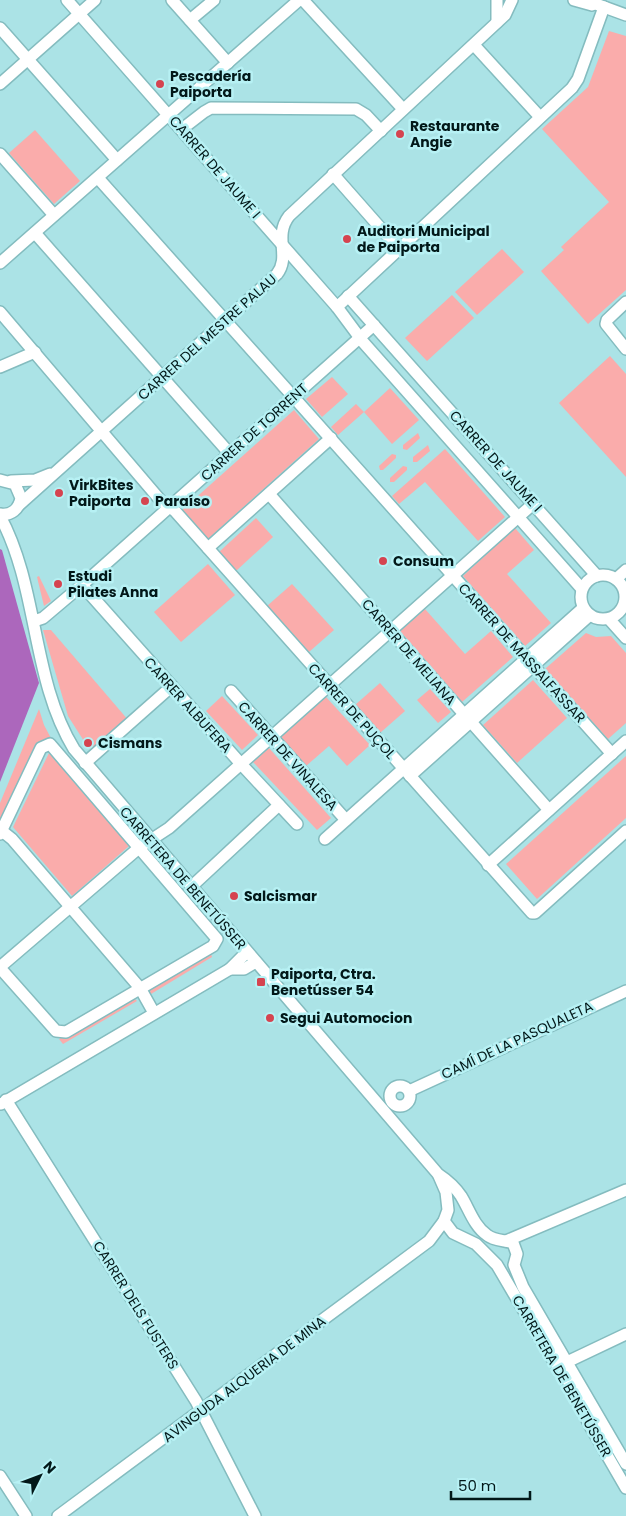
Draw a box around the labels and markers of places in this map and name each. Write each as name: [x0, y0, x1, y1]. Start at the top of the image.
place label: Pescadería Paiporta: [170, 66, 251, 102]
marker: Pescadería Paiporta: [154, 78, 166, 90]
place label: Restaurante Angie: [410, 116, 500, 152]
marker: Restaurante Angie: [394, 128, 406, 140]
place label: Auditori Municipal de Paiporta: [357, 221, 490, 257]
marker: Auditori Municipal de Paiporta: [341, 233, 353, 245]
place label: VirkBites Paiporta: [69, 475, 134, 511]
marker: VirkBites Paiporta: [53, 487, 65, 499]
place label: Paraíso: [155, 491, 210, 511]
marker: Paraíso: [139, 495, 151, 507]
place label: Consum: [393, 551, 454, 571]
marker: Consum: [377, 555, 389, 567]
place label: Estudi Pilates Anna: [68, 566, 158, 602]
marker: Estudi Pilates Anna: [52, 578, 64, 590]
place label: Cismans: [98, 733, 162, 753]
marker: Cismans: [82, 737, 94, 749]
place label: Salcismar: [244, 886, 317, 906]
marker: Salcismar: [228, 890, 240, 902]
place label: Paiporta, Ctra. Benetússer 54: [271, 964, 376, 1000]
marker: Paiporta, Ctra. Benetússer 54: [255, 976, 267, 988]
place label: Segui Automocion: [280, 1008, 412, 1028]
marker: Segui Automocion: [264, 1012, 276, 1024]

